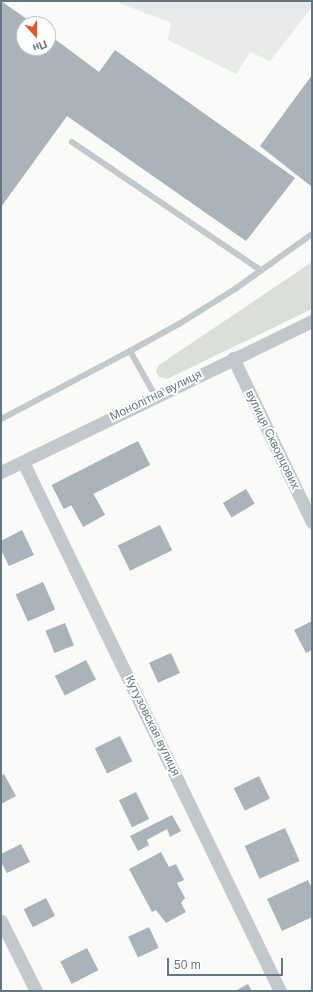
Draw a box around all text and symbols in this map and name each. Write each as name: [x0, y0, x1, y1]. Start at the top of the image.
north arrow: [16, 16, 56, 56]
text: Пн: [31, 38, 49, 54]
street label: Монолітна вулиця: [108, 367, 204, 425]
street label: вулиця Скворцових: [242, 388, 302, 492]
street label: Кутузовская вулиця: [121, 673, 183, 779]
scale bar: [169, 950, 285, 976]
text: 50 m: [174, 958, 201, 972]

